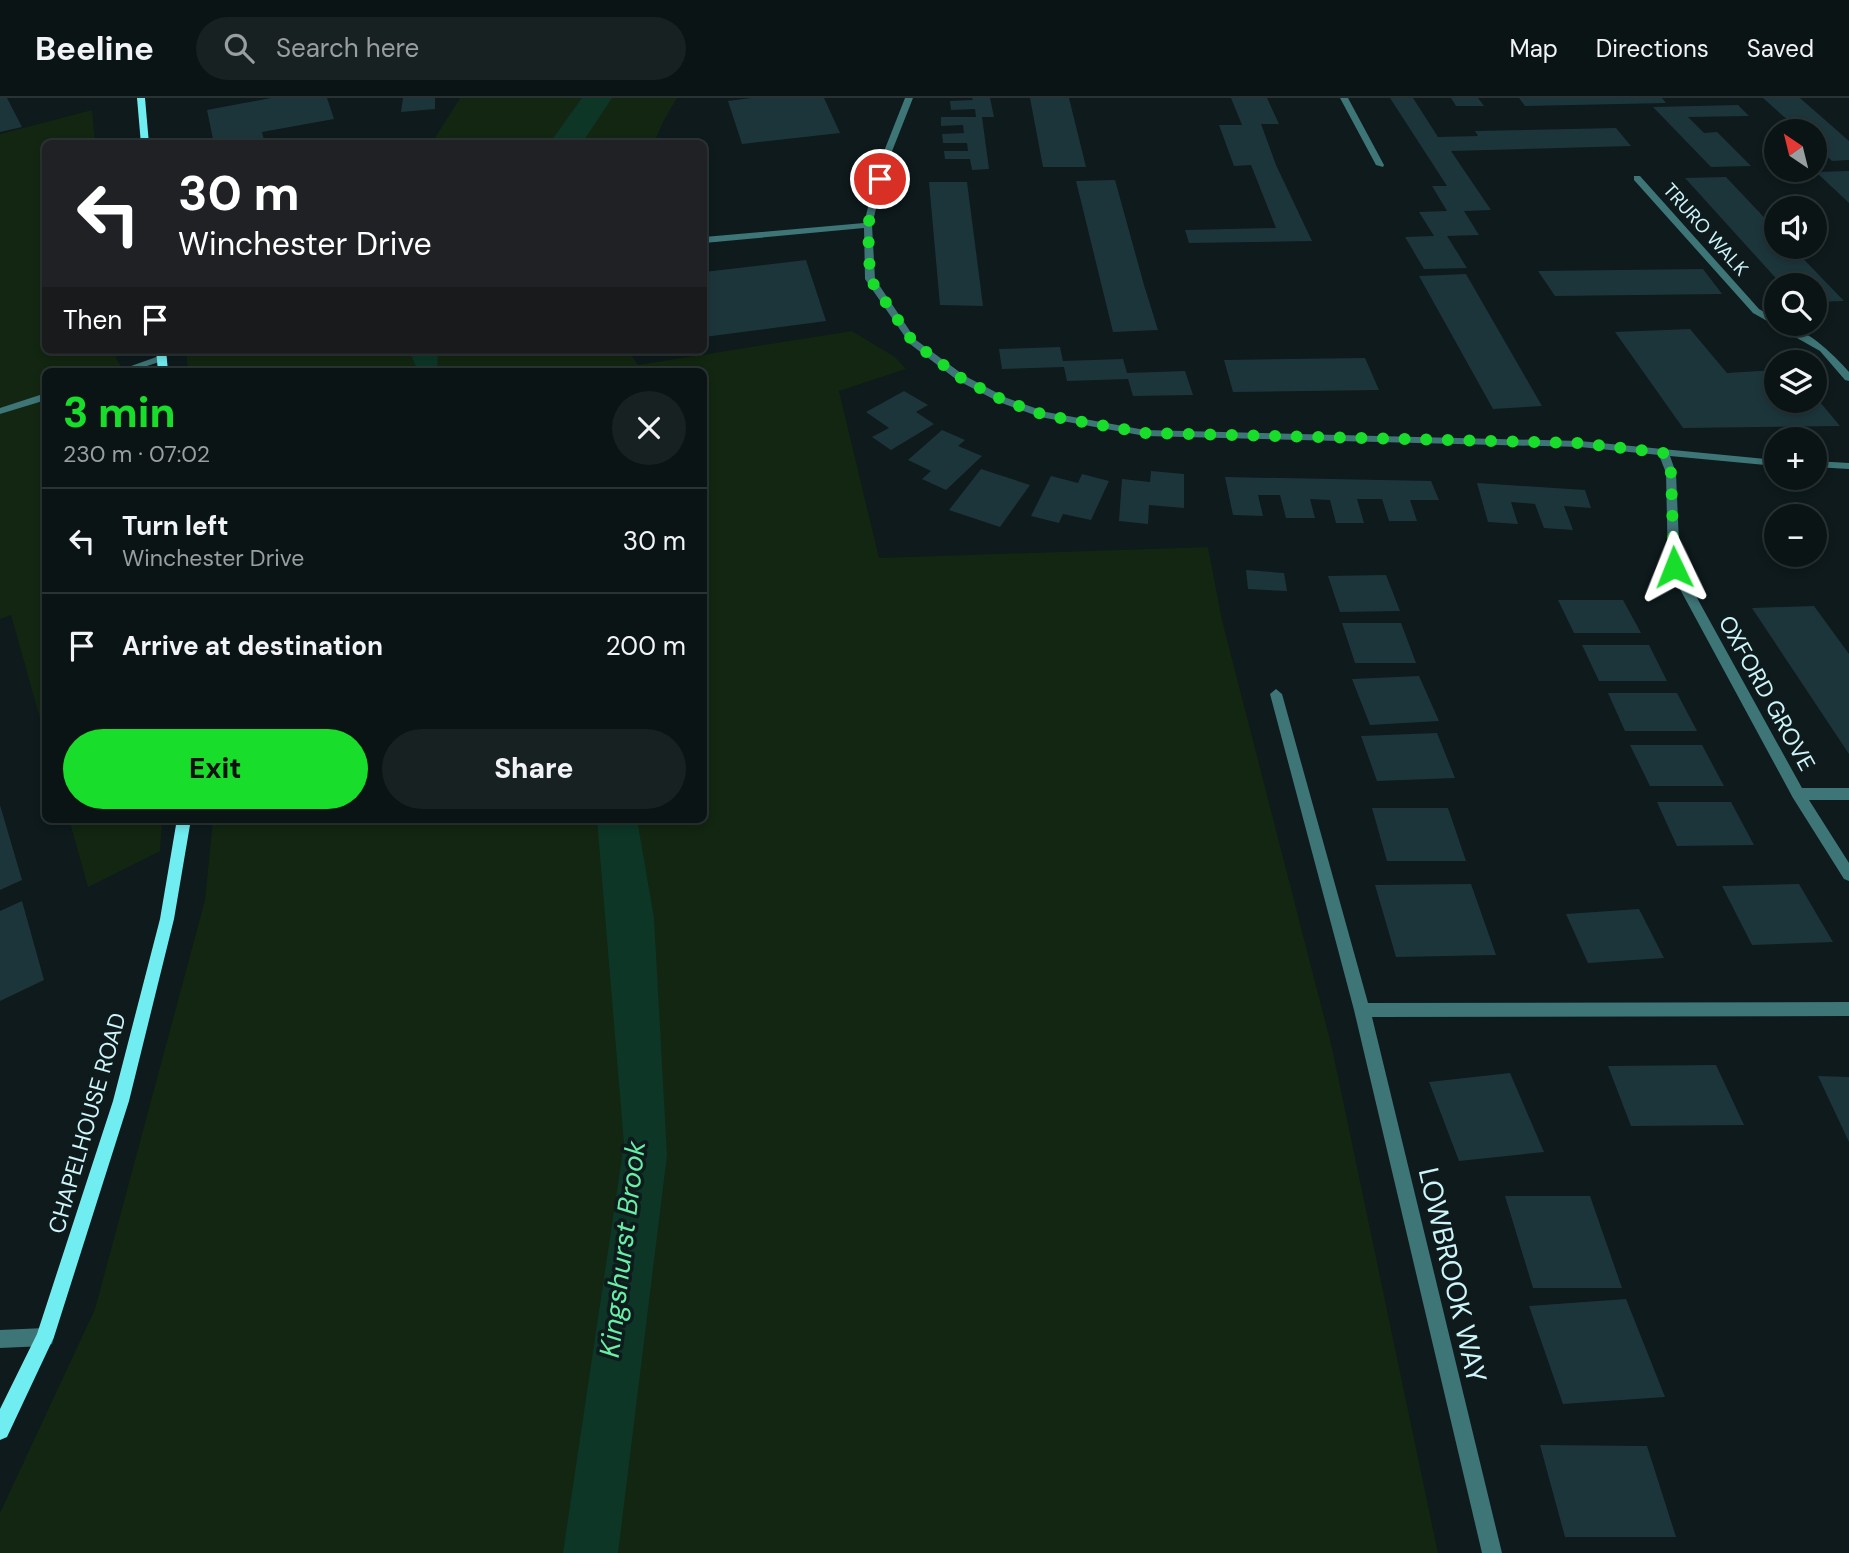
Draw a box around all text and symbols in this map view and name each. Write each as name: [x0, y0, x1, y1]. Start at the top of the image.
search box: [196, 17, 686, 80]
text: Beeline: [35, 27, 154, 70]
icon: search: [220, 29, 258, 67]
text: Search here: [276, 31, 419, 65]
text: Map: [1510, 33, 1558, 64]
text: Directions: [1596, 33, 1709, 64]
text: Saved: [1747, 33, 1814, 64]
north arrow: [1764, 119, 1827, 182]
map controls: [1764, 119, 1827, 567]
pin: [850, 149, 910, 209]
icon: arrive: [861, 160, 899, 198]
text: 30 m: [178, 161, 300, 225]
icon: left: [63, 168, 154, 259]
street label: TRURO WALK: [1657, 178, 1754, 281]
button: sound: [1764, 196, 1827, 259]
text: Winchester Drive: [178, 223, 432, 265]
button: search: [1764, 273, 1827, 336]
icon: arrive: [136, 301, 174, 339]
text: Then: [63, 303, 122, 337]
button: layers: [1764, 350, 1827, 413]
text: 3 min: [63, 385, 176, 440]
button: close: [612, 391, 686, 465]
button: +: [1764, 427, 1827, 490]
text: 230 m · 07:02: [63, 439, 210, 469]
button: −: [1764, 504, 1827, 567]
text: Turn left: [122, 509, 229, 543]
icon: left: [63, 522, 101, 560]
text: 30 m: [623, 524, 686, 558]
position arrow: [1637, 530, 1711, 604]
text: Winchester Drive: [122, 543, 304, 573]
street label: OXFORD GROVE: [1712, 610, 1822, 776]
icon: arrive: [63, 627, 101, 665]
text: Arrive at destination: [122, 629, 383, 663]
text: 200 m: [606, 629, 686, 663]
button: Exit: [63, 729, 368, 809]
button: Share: [382, 729, 686, 809]
street label: CHAPELHOUSE ROAD: [41, 1009, 133, 1237]
water label: Kingshurst Brook: [591, 1138, 654, 1360]
street label: LOWBROOK WAY: [1410, 1164, 1495, 1386]

